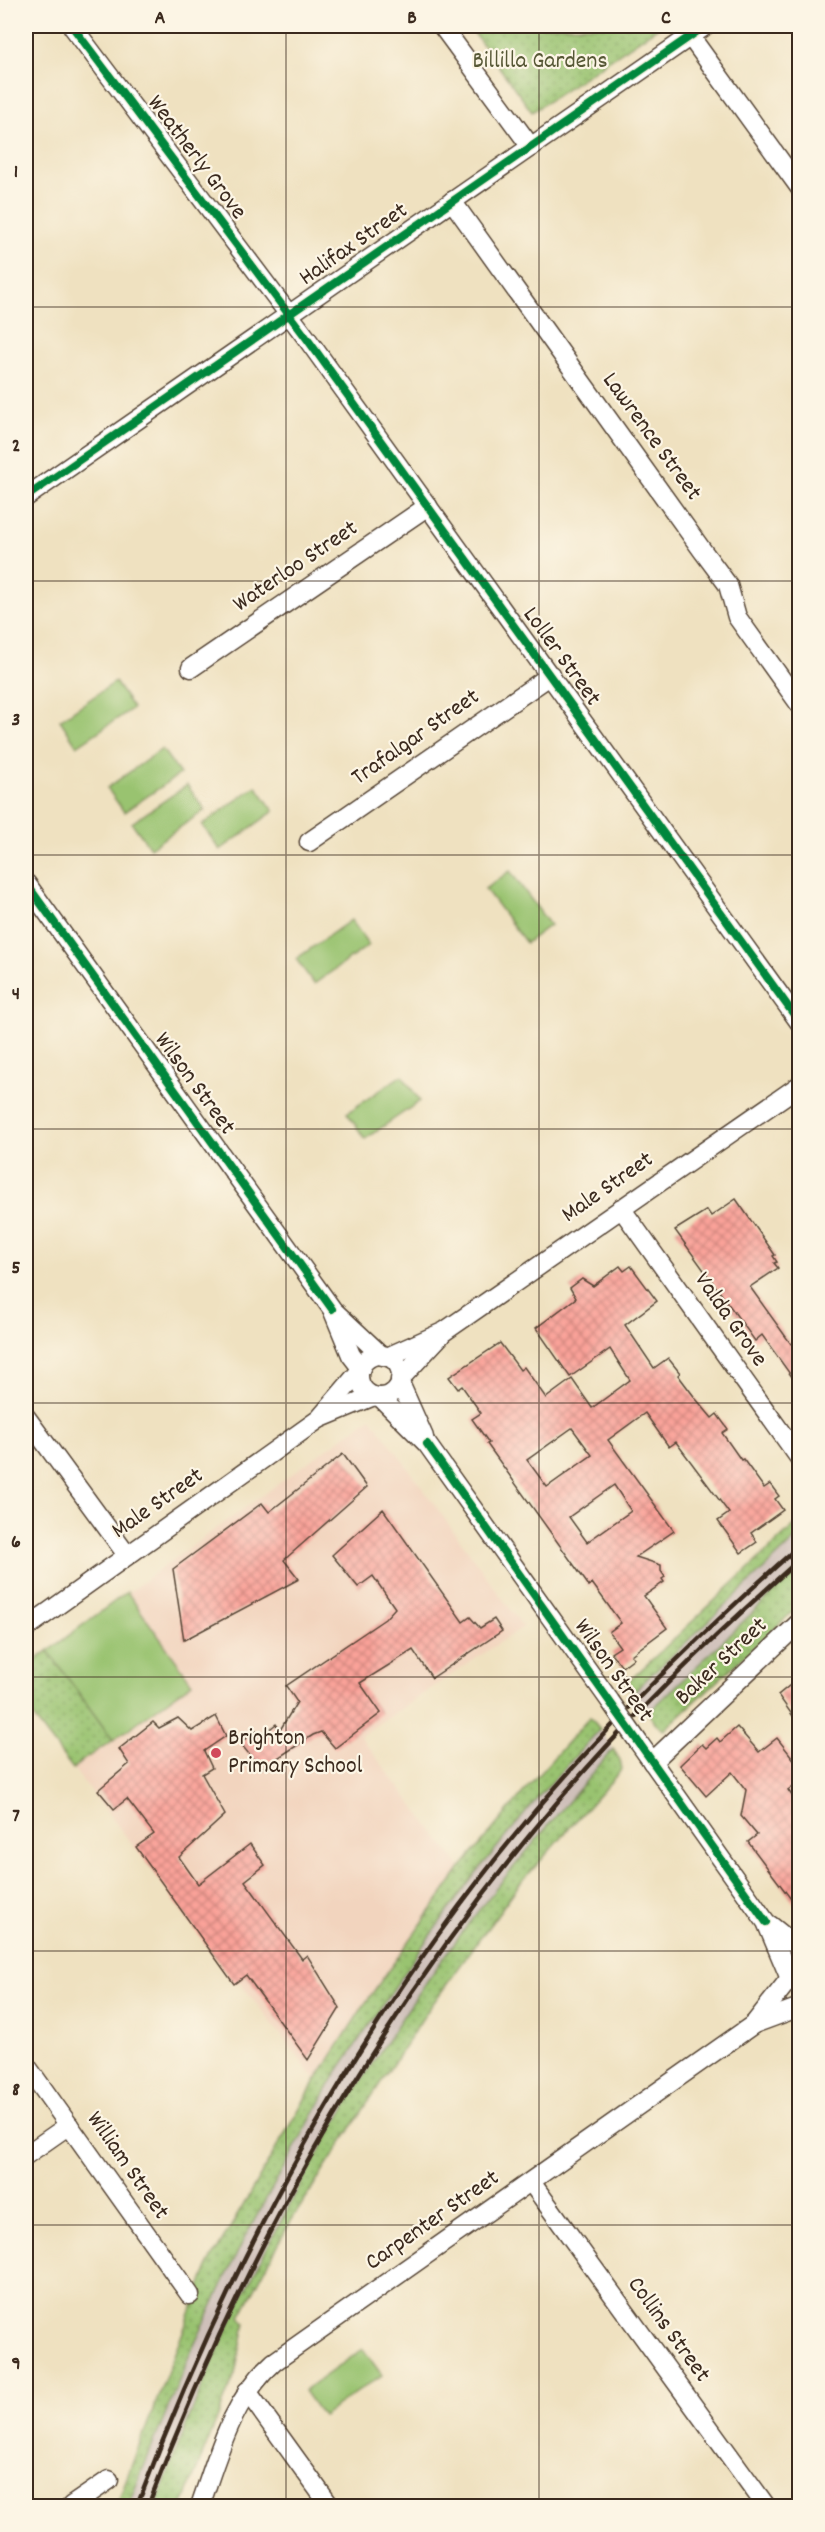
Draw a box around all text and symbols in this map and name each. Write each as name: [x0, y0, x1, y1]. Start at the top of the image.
text: A: [155, 5, 166, 33]
text: B: [407, 5, 417, 33]
text: C: [661, 5, 671, 33]
park label: Billilla Gardens: [472, 45, 608, 79]
street label: Weatherly Grove: [138, 89, 254, 227]
text: 1: [14, 159, 18, 187]
street label: Halifax Street: [293, 195, 416, 295]
street label: Lawrence Street: [593, 366, 709, 508]
text: 2: [12, 433, 20, 461]
street label: Waterloo Street: [227, 512, 365, 621]
street label: Loller Street: [513, 600, 609, 714]
street label: Trafalgar Street: [345, 681, 487, 795]
text: 3: [12, 707, 20, 735]
text: 4: [12, 981, 20, 1009]
street label: Wilson Street: [145, 1026, 243, 1142]
street label: Male Street: [555, 1144, 661, 1232]
text: 5: [11, 1255, 21, 1283]
street label: Valda Grove: [685, 1266, 775, 1374]
street label: Male Street: [105, 1460, 211, 1548]
text: 6: [11, 1529, 21, 1557]
street label: Baker Street: [668, 1610, 776, 1714]
street label: Wilson Street: [565, 1612, 661, 1730]
place label: Brighton Primary School: [228, 1722, 363, 1784]
marker: Brighton Primary School: [209, 1746, 223, 1760]
text: 7: [12, 1803, 20, 1831]
text: 8: [12, 2077, 20, 2105]
street label: William Street: [77, 2105, 177, 2227]
street label: Carpenter Street: [359, 2162, 507, 2280]
street label: Collins Street: [618, 2270, 718, 2390]
text: 9: [11, 2351, 21, 2379]

